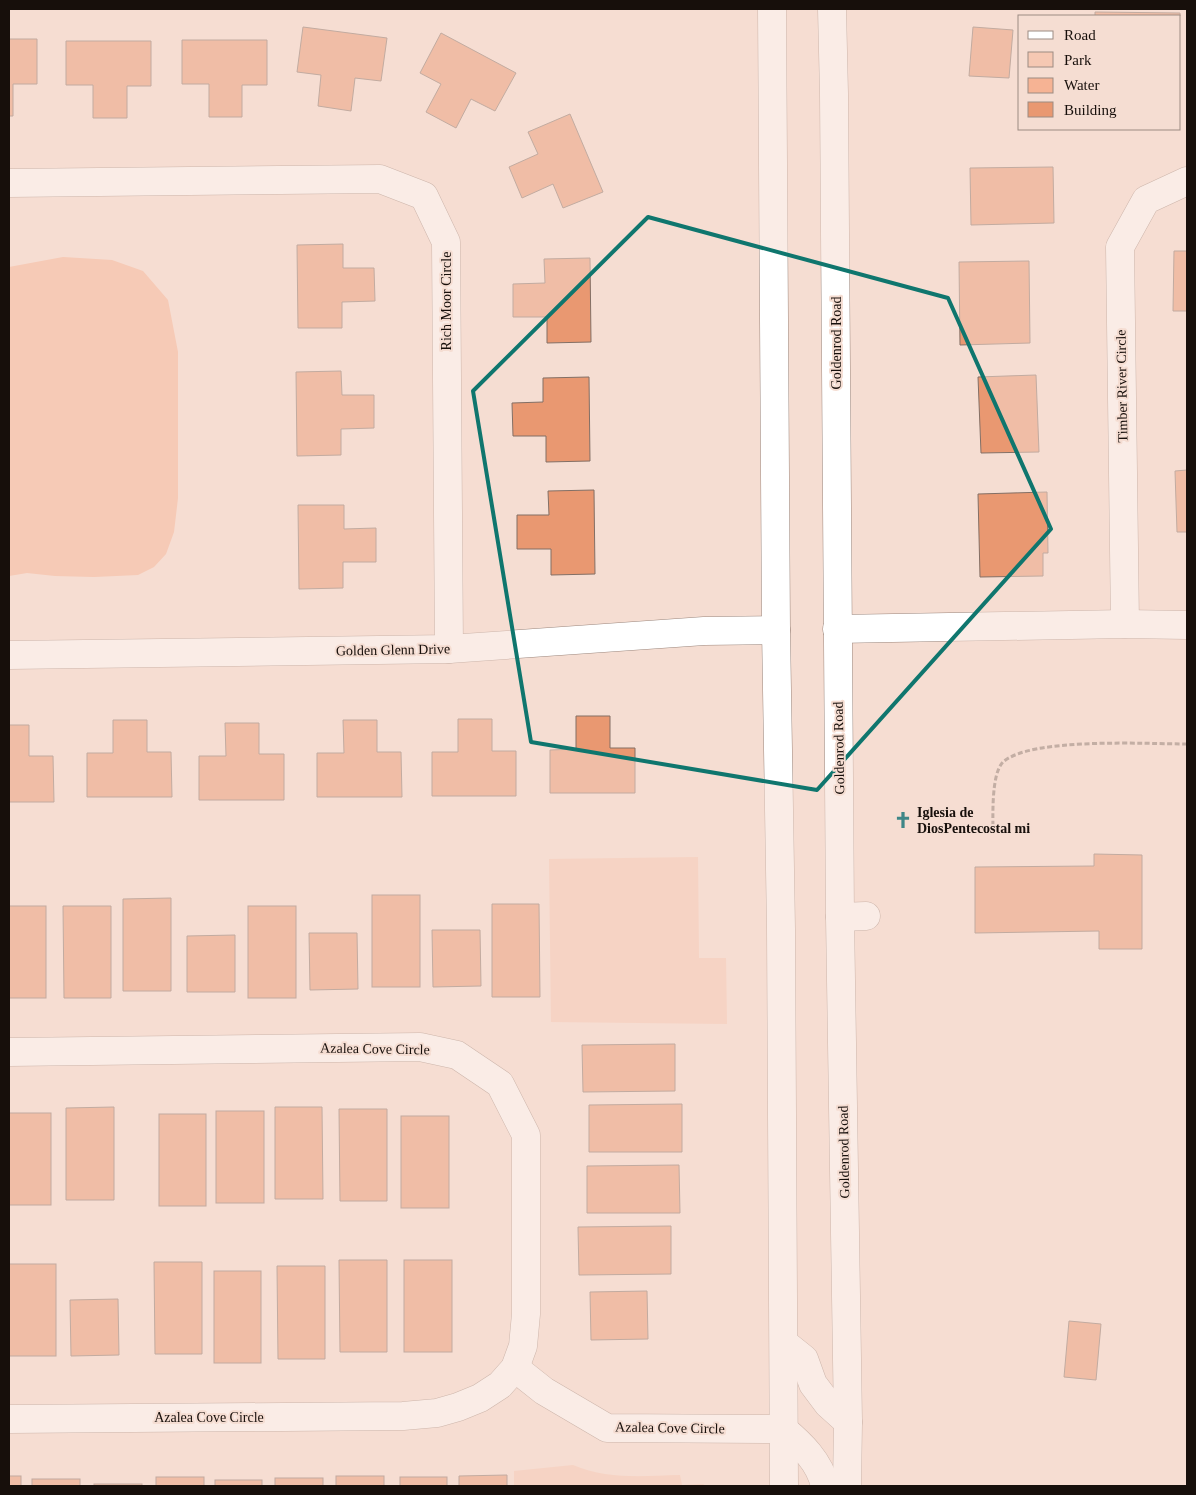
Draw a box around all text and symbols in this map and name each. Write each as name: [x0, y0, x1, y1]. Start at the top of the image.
legend: [1018, 15, 1181, 130]
text: Road: [1064, 27, 1096, 43]
text: Park: [1064, 52, 1092, 68]
text: Water: [1064, 77, 1099, 93]
text: Building: [1064, 102, 1117, 118]
street label: Rich Moor Circle: [439, 252, 454, 350]
street label: Goldenrod Road: [829, 297, 844, 389]
street label: Timber River Circle: [1114, 329, 1130, 443]
street label: Golden Glenn Drive: [336, 642, 450, 658]
street label: Goldenrod Road: [831, 701, 847, 795]
place label: Iglesia de DiosPentecostal mi: [917, 805, 1030, 836]
church icon: Iglesia de DiosPentecostal mi: [893, 810, 913, 830]
street label: Azalea Cove Circle: [320, 1041, 430, 1057]
street label: Goldenrod Road: [836, 1105, 852, 1199]
street label: Azalea Cove Circle: [154, 1410, 264, 1425]
street label: Azalea Cove Circle: [615, 1420, 725, 1436]

